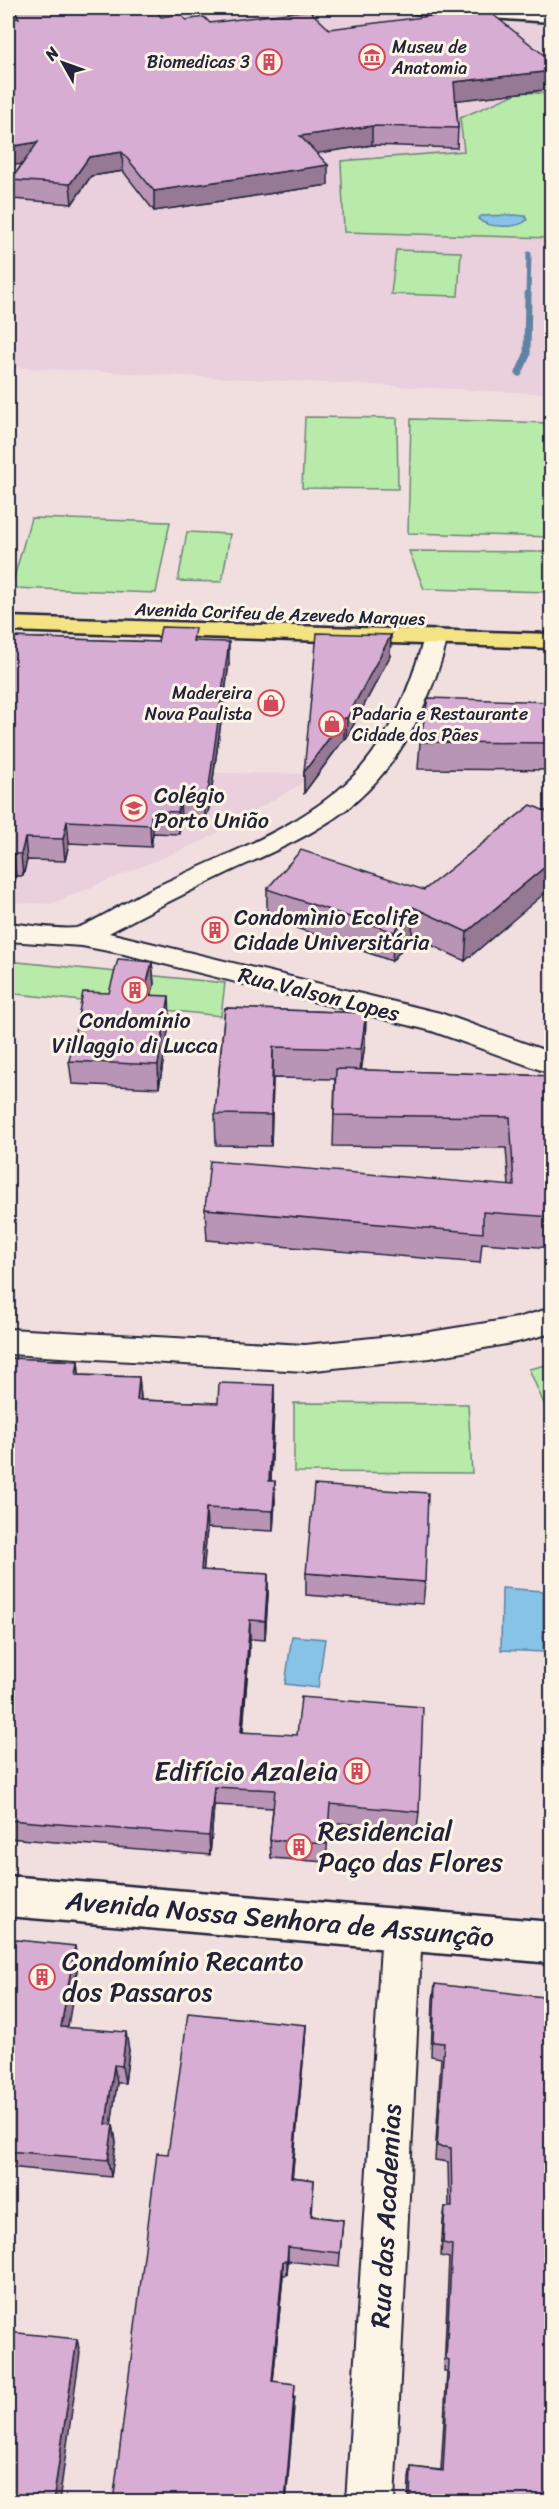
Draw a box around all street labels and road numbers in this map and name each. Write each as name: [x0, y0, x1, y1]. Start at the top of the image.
street label: Avenida Corifeu de Azevedo Marques: [133, 593, 426, 635]
street label: Rua Valson Lopes: [234, 955, 405, 1033]
street label: Avenida Nossa Senhora de Assunção: [63, 1876, 496, 1962]
street label: Rua das Academias: [356, 2103, 416, 2329]

